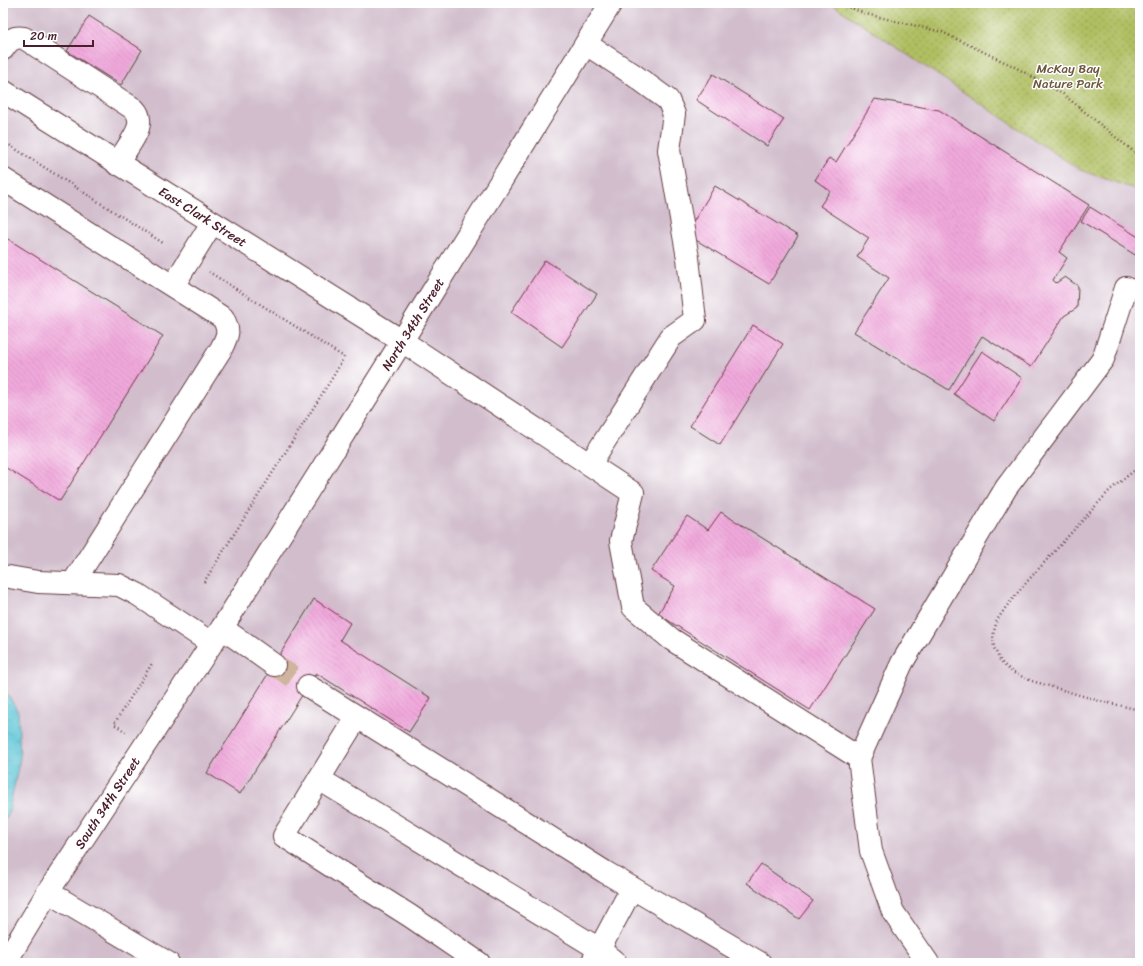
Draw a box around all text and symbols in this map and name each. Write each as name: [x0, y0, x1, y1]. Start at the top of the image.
scale bar: [24, 22, 93, 48]
text: 20 m: [30, 25, 57, 47]
park label: McKay Bay Nature Park: [1033, 57, 1103, 95]
street label: East Clark Street: [154, 180, 252, 253]
street label: North 34th Street: [375, 273, 451, 375]
street label: South 34th Street: [68, 752, 146, 854]

